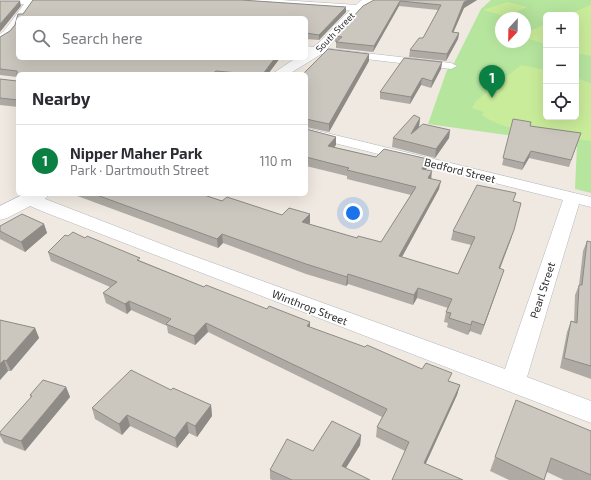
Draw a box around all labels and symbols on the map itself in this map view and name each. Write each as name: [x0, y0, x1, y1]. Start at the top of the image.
street label: South Street: [313, 9, 357, 54]
north arrow: [495, 12, 531, 48]
pin: 1: [479, 65, 505, 98]
street label: Bedford Street: [423, 155, 497, 185]
your location: [343, 203, 363, 223]
street label: Pearl Street: [527, 260, 557, 320]
street label: Winthrop Street: [270, 287, 350, 327]

